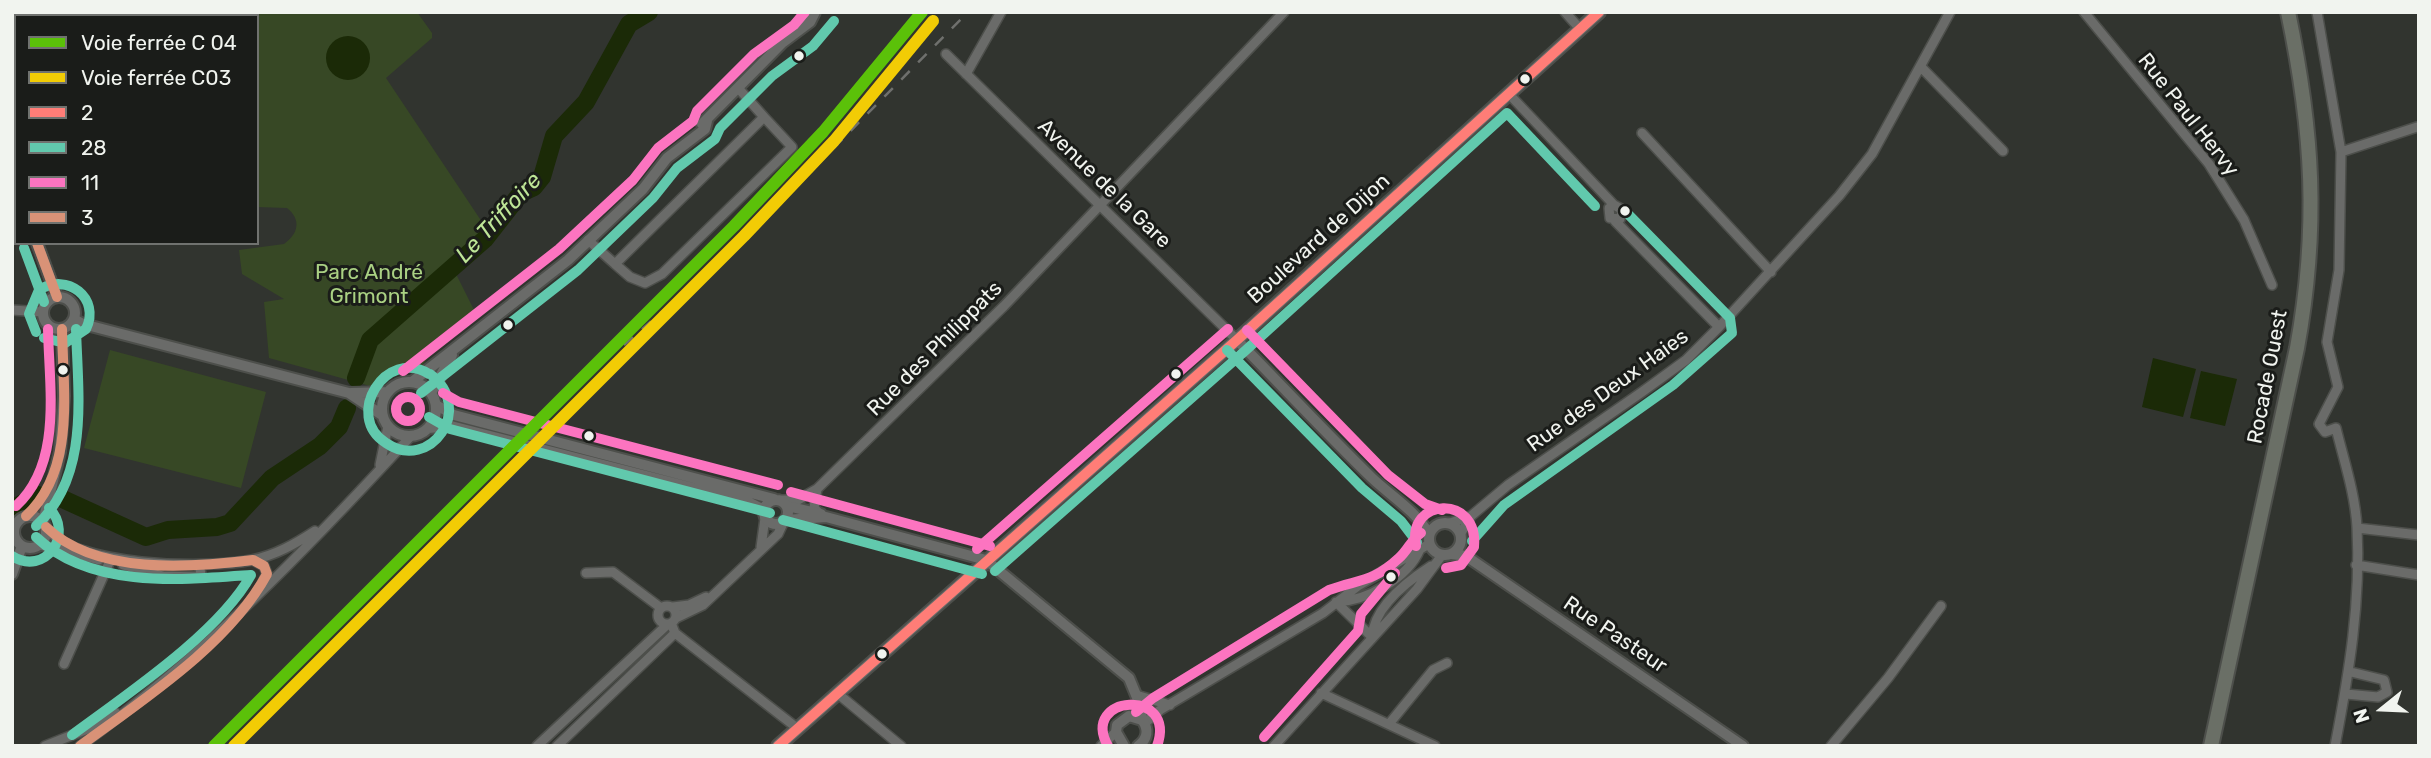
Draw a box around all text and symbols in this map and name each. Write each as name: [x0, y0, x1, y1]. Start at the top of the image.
legend: [14, 14, 259, 245]
text: Voie ferrée C 04: [81, 30, 237, 55]
unlabelled marker: [792, 49, 806, 63]
street label: Rue Paul Hervy: [2132, 49, 2244, 181]
text: Voie ferrée C03: [81, 65, 231, 90]
unlabelled marker: [1518, 72, 1532, 86]
text: 2: [81, 100, 93, 125]
street label: Avenue de la Gare: [1032, 114, 1176, 254]
text: 28: [81, 135, 107, 160]
water label: Le Triffoire: [450, 167, 548, 269]
street label: Boulevard de Dijon: [1243, 169, 1395, 309]
text: 11: [81, 170, 99, 195]
unlabelled marker: [1618, 204, 1632, 218]
text: 3: [81, 205, 94, 230]
park label: Parc André Grimont: [315, 260, 423, 310]
street label: Rue des Philippats: [862, 276, 1008, 422]
street label: Rocade Ouest: [2243, 308, 2293, 446]
unlabelled marker: [501, 318, 515, 332]
street label: Rue des Deux Haies: [1523, 324, 1693, 458]
unlabelled marker: [56, 363, 70, 377]
unlabelled marker: [1169, 367, 1183, 381]
unlabelled marker: [582, 429, 596, 443]
unlabelled marker: [1384, 570, 1398, 584]
street label: Rue Pasteur: [1558, 591, 1672, 679]
unlabelled marker: [875, 647, 889, 661]
north arrow: [2347, 674, 2417, 744]
text: N: [2349, 706, 2375, 726]

